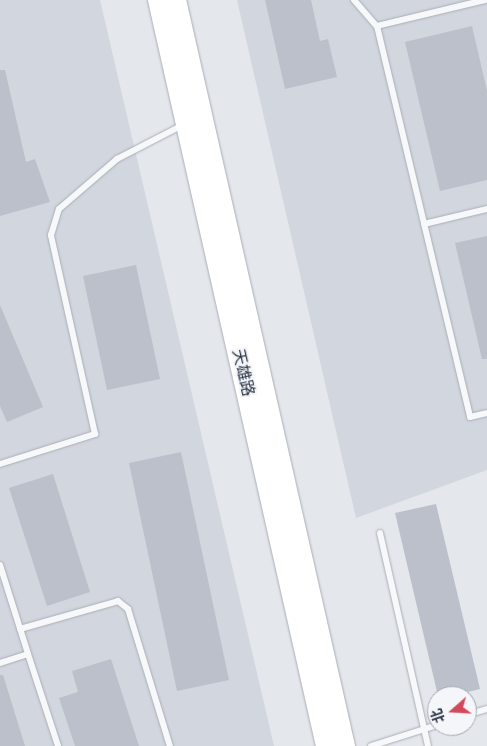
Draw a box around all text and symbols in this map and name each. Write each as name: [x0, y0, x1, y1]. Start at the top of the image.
street label: 天雄路: [227, 347, 257, 399]
north arrow: [427, 686, 477, 736]
text: 北: [428, 706, 449, 725]

